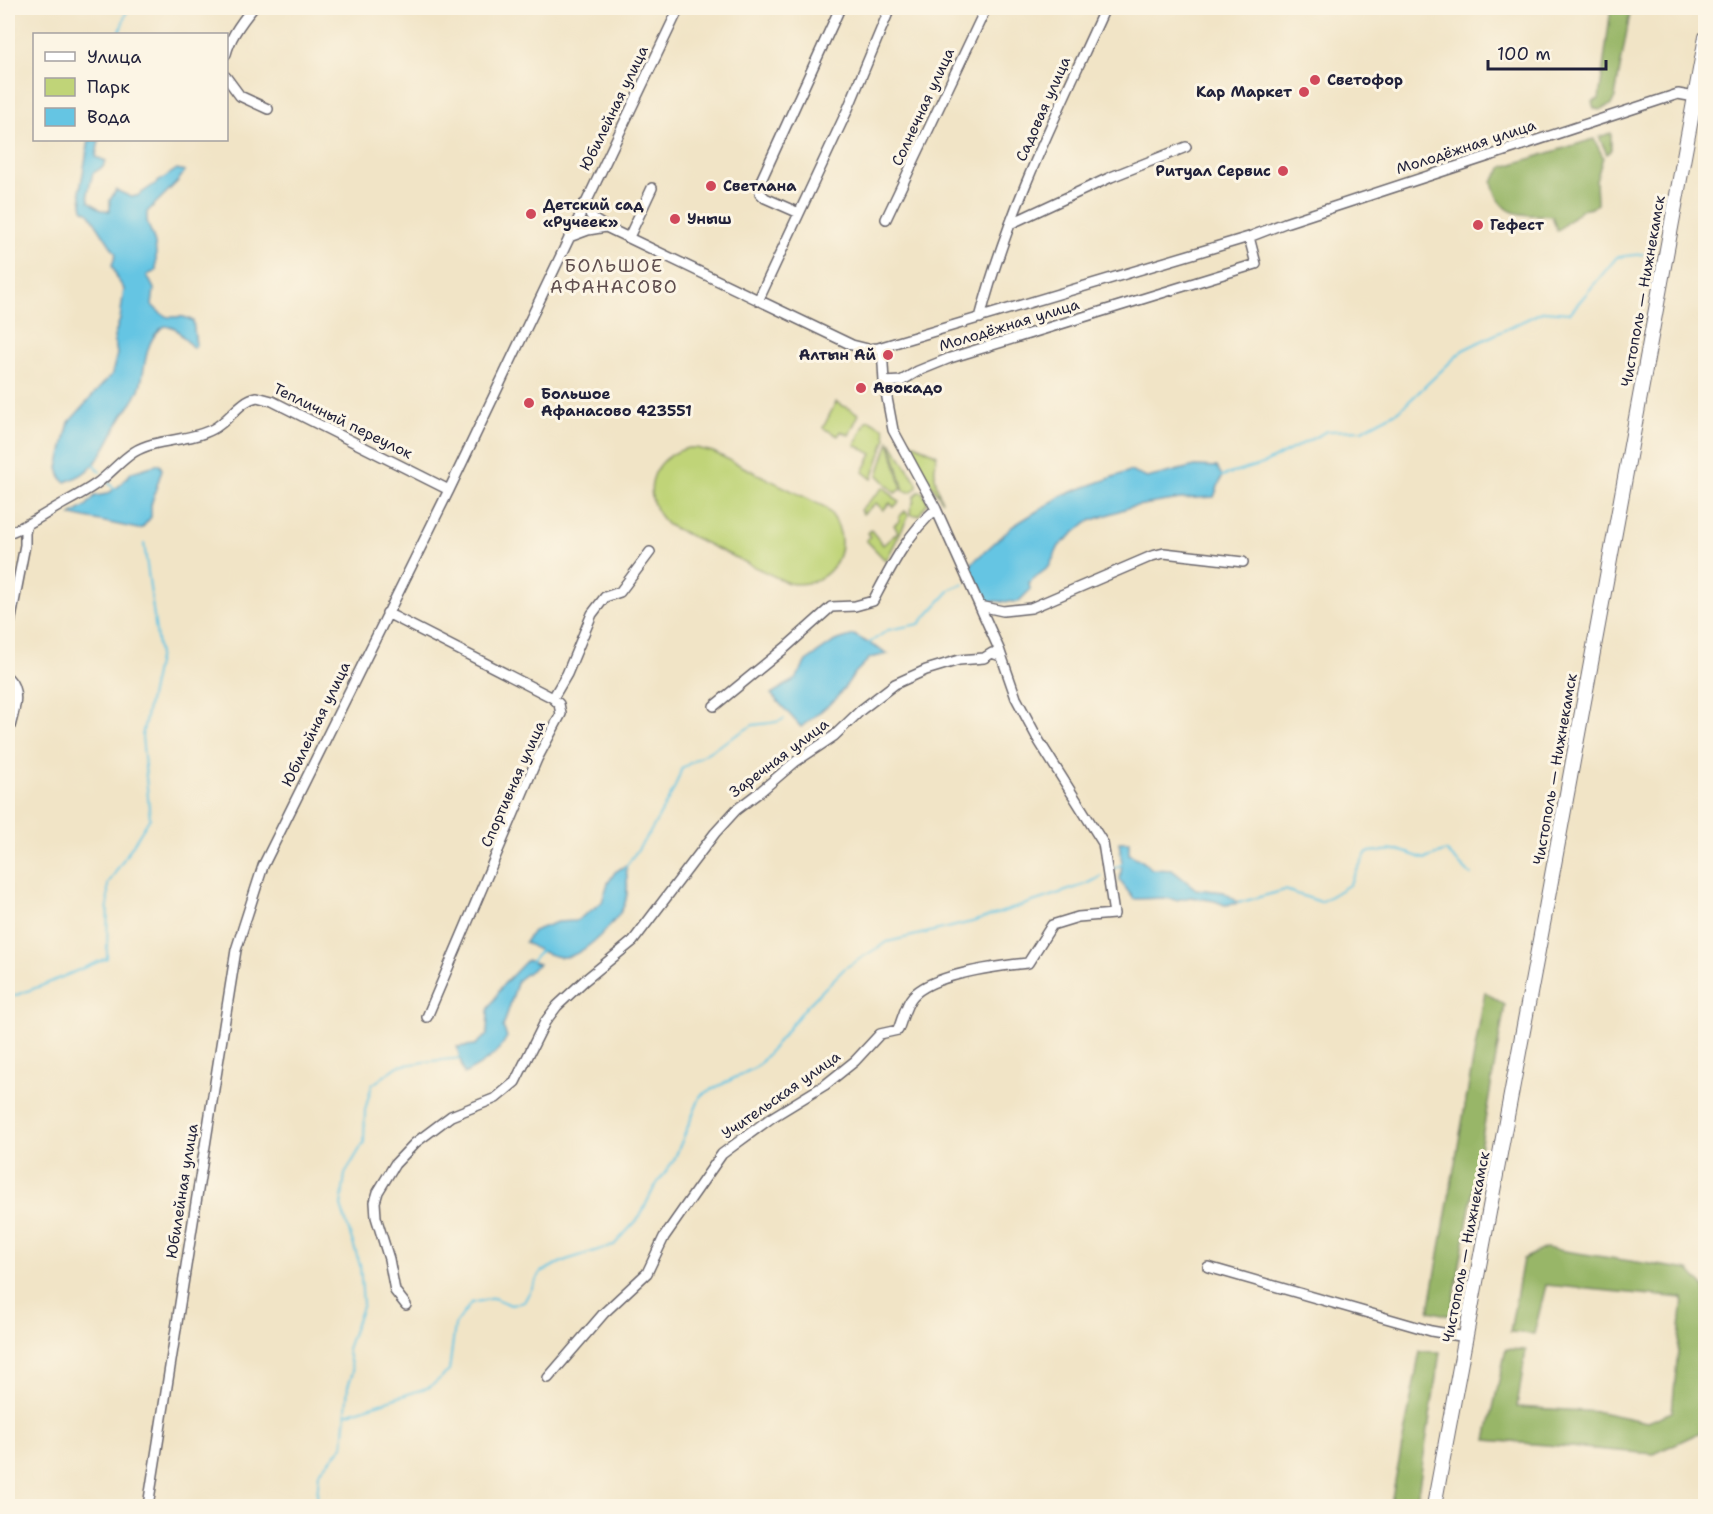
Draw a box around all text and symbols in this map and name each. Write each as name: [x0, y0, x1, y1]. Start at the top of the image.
legend: [33, 33, 228, 141]
scale bar: [1488, 33, 1606, 71]
street label: Юбилейная улица: [575, 42, 653, 174]
text: 100 m: [1497, 42, 1551, 66]
street label: Солнечная улица: [887, 44, 959, 169]
text: Улица: [87, 45, 141, 69]
street label: Садовая улица: [1011, 53, 1075, 165]
place label: Светофор: [1327, 70, 1403, 90]
marker: Светофор: [1308, 73, 1322, 87]
text: Парк: [87, 75, 130, 99]
place label: Кар Маркет: [1196, 82, 1292, 102]
marker: Кар Маркет: [1297, 85, 1311, 99]
text: Вода: [87, 105, 130, 129]
street label: Молодёжная улица: [1393, 115, 1539, 179]
place label: Ритуал Сервис: [1156, 161, 1271, 181]
marker: Ритуал Сервис: [1276, 164, 1290, 178]
place label: Светлана: [723, 176, 797, 196]
marker: Светлана: [704, 179, 718, 193]
street label: Чистополь — Нижнекамск: [1616, 194, 1670, 388]
place label: Детский сад «Ручеек»: [543, 195, 644, 232]
marker: Детский сад «Ручеек»: [524, 207, 538, 221]
place label: Уныш: [687, 209, 732, 229]
marker: Уныш: [668, 212, 682, 226]
place label: Гефест: [1490, 215, 1544, 235]
marker: Гефест: [1471, 218, 1485, 232]
district label: БОЛЬШОЕ АФАНАСОВО: [550, 254, 678, 299]
street label: Молодёжная улица: [936, 294, 1082, 356]
place label: Алтын Ай: [799, 345, 877, 365]
marker: Алтын Ай: [881, 348, 895, 362]
place label: Авокадо: [873, 378, 943, 398]
street label: Тепличный переулок: [270, 379, 416, 463]
marker: Авокадо: [854, 381, 868, 395]
place label: Большое Афанасово 423551: [541, 384, 692, 421]
marker: Большое Афанасово 423551: [522, 396, 536, 410]
street label: Юбилейная улица: [277, 658, 355, 790]
street label: Чистополь — Нижнекамск: [1528, 672, 1582, 866]
street label: Заречная улица: [725, 714, 833, 802]
street label: Спортивная улица: [476, 717, 550, 850]
street label: Учительская улица: [718, 1046, 845, 1144]
street label: Юбилейная улица: [161, 1121, 203, 1260]
street label: Чистополь — Нижнекамск: [1438, 1150, 1494, 1344]

